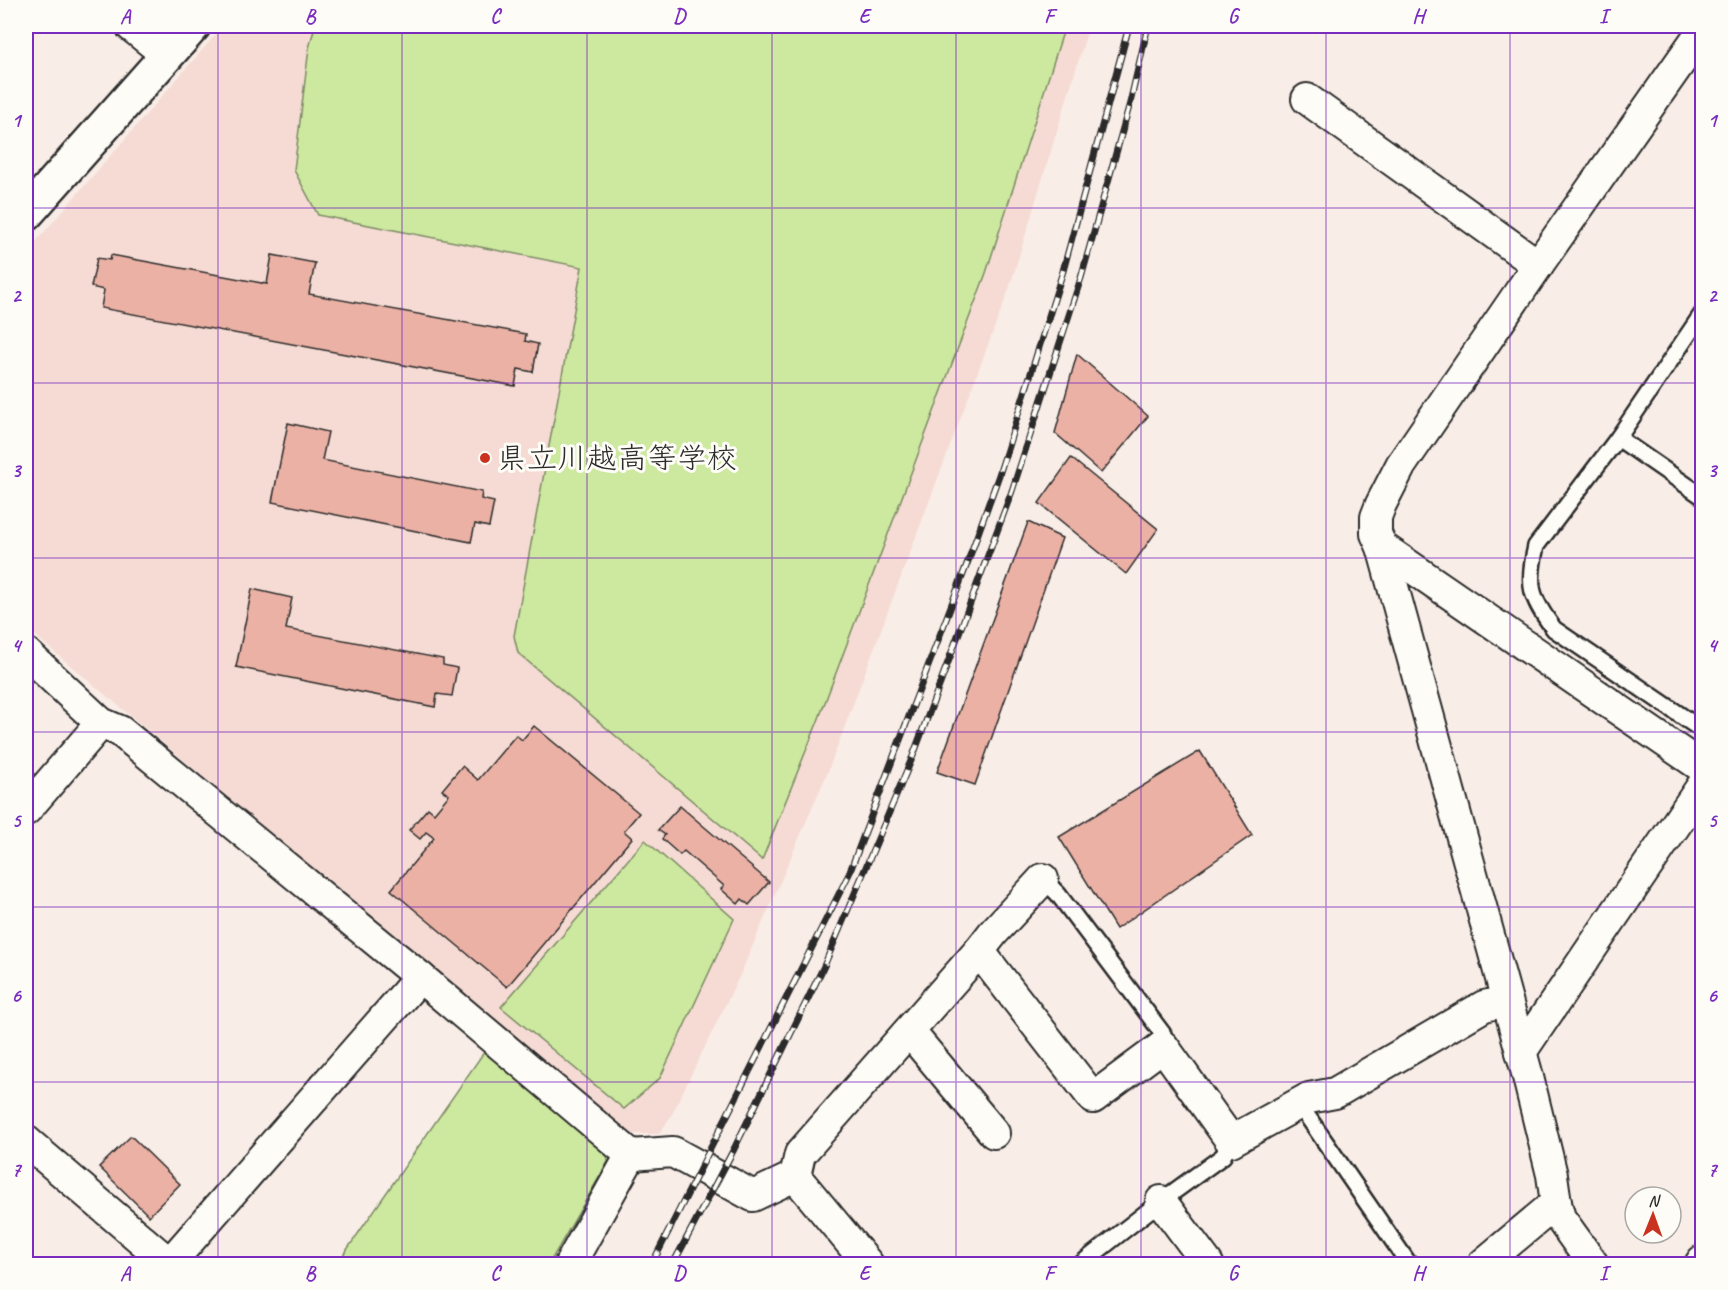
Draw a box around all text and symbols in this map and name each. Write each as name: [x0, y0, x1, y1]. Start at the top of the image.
text: A: [120, 4, 132, 29]
text: B: [305, 4, 317, 29]
text: C: [490, 4, 502, 29]
text: D: [673, 4, 687, 29]
text: E: [859, 4, 873, 29]
text: F: [1044, 4, 1058, 29]
text: G: [1228, 4, 1241, 29]
text: H: [1412, 4, 1427, 29]
text: I: [1599, 4, 1612, 29]
text: 1: [12, 108, 23, 133]
text: 1: [1708, 108, 1719, 133]
text: 2: [12, 283, 23, 308]
text: 2: [1708, 283, 1719, 308]
place label: 県立川越高等学校: [497, 439, 737, 477]
marker: 県立川越高等学校: [478, 451, 492, 465]
text: 3: [12, 458, 23, 483]
text: 3: [1708, 458, 1719, 483]
text: 4: [12, 633, 24, 658]
text: 4: [1708, 633, 1720, 658]
text: 5: [12, 808, 23, 833]
text: 5: [1708, 808, 1719, 833]
text: 6: [11, 983, 22, 1008]
text: 6: [1707, 983, 1718, 1008]
text: 7: [12, 1157, 23, 1182]
text: 7: [1708, 1157, 1719, 1182]
north arrow: [1623, 1185, 1683, 1245]
text: N: [1648, 1191, 1661, 1211]
text: A: [120, 1261, 132, 1286]
text: B: [305, 1261, 317, 1286]
text: C: [490, 1261, 502, 1286]
text: D: [673, 1261, 687, 1286]
text: E: [859, 1261, 873, 1286]
text: F: [1044, 1261, 1058, 1286]
text: G: [1228, 1261, 1241, 1286]
text: H: [1412, 1261, 1427, 1286]
text: I: [1599, 1261, 1612, 1286]

